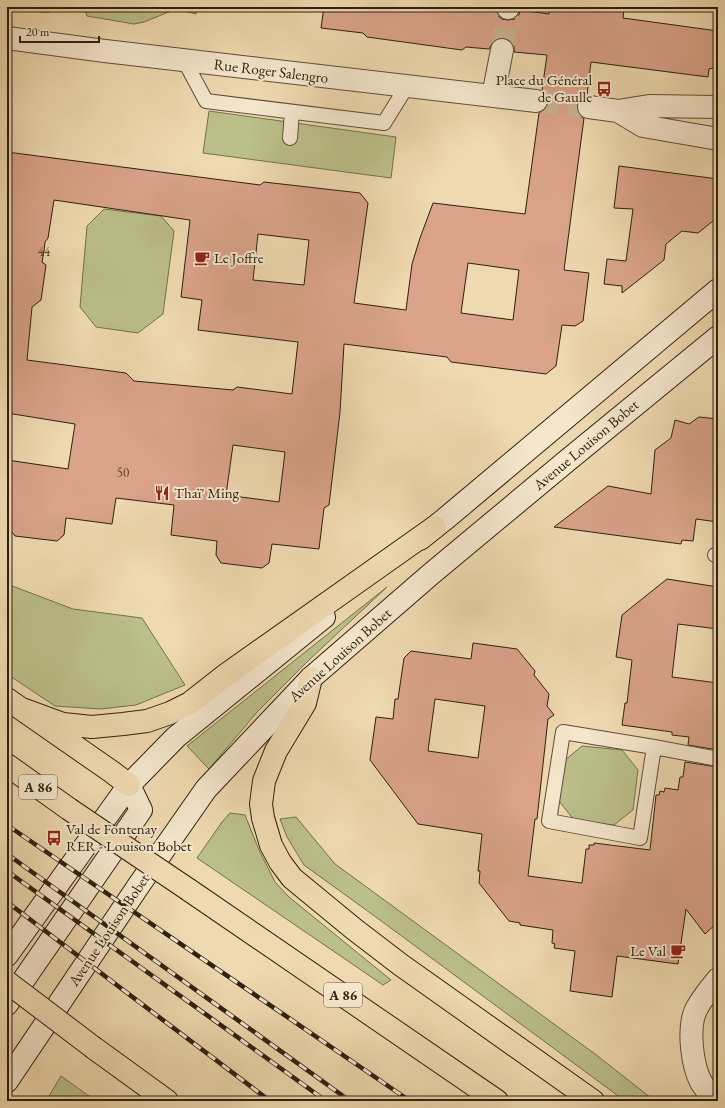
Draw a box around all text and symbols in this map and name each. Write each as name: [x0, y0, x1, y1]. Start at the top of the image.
scale bar: [20, 18, 99, 44]
text: 20 m: [26, 24, 50, 40]
street label: Rue Roger Salengro: [213, 54, 329, 87]
place label: Place du Général de Gaulle: [496, 70, 592, 106]
bus stop icon: Place du Général de Gaulle: [595, 80, 613, 98]
house number: 44: [38, 243, 51, 260]
place label: Le Joffre: [214, 248, 264, 267]
cafe icon: Le Joffre: [193, 249, 211, 267]
street label: Avenue Louison Bobet: [528, 395, 642, 495]
house number: 50: [117, 464, 129, 481]
place label: Thaï' Ming: [174, 483, 240, 502]
restaurant icon: Thaï' Ming: [153, 484, 171, 502]
street label: Avenue Louison Bobet: [284, 603, 395, 706]
road number: A 86: [19, 775, 57, 799]
place label: Val de Fontenay RER - Louison Bobet: [66, 819, 192, 855]
bus stop icon: Val de Fontenay RER - Louison Bobet: [45, 829, 63, 847]
street label: Avenue Louison Bobet: [63, 870, 153, 990]
place label: Le Val: [630, 941, 666, 960]
cafe icon: Le Val: [669, 942, 687, 960]
road number: A 86: [324, 983, 362, 1007]

